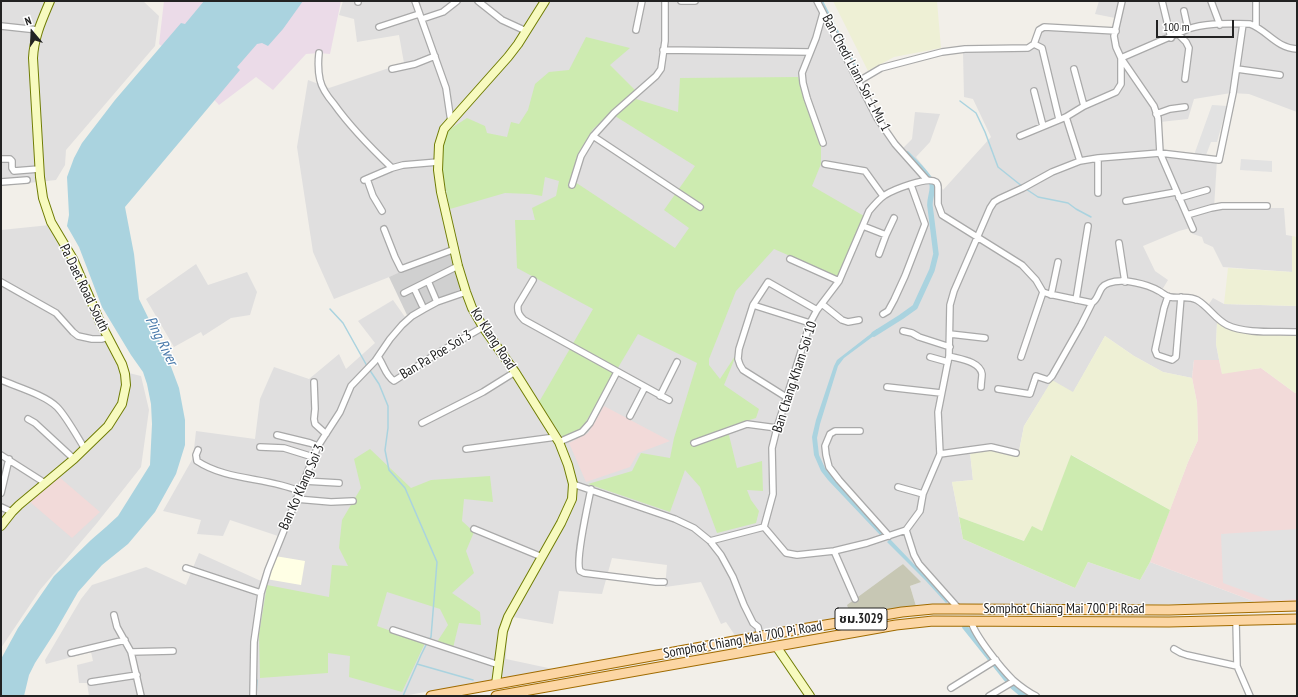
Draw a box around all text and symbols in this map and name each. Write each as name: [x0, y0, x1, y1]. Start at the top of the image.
north arrow: [12, 12, 52, 52]
street label: Ban Chedi Liam Soi 1 Mu 1: [818, 12, 894, 134]
scale bar: [1158, 12, 1236, 38]
text: N: [23, 13, 33, 28]
text: 100 m: [1163, 19, 1190, 34]
street label: Pa Daet Road South: [56, 242, 112, 334]
street label: Ko Klang Road: [467, 305, 519, 373]
water label: Ping River: [141, 313, 181, 369]
street label: Ban Chang Kham Soi 10: [769, 319, 821, 435]
street label: Ban Pa Poe Soi 3: [397, 327, 475, 383]
street label: Ban Ko Klang Soi 3: [276, 442, 328, 532]
street label: Somphot Chiang Mai 700 Pi Road: [983, 601, 1145, 617]
road number: ชม.3029: [835, 608, 887, 630]
street label: Somphot Chiang Mai 700 Pi Road: [662, 618, 824, 662]

